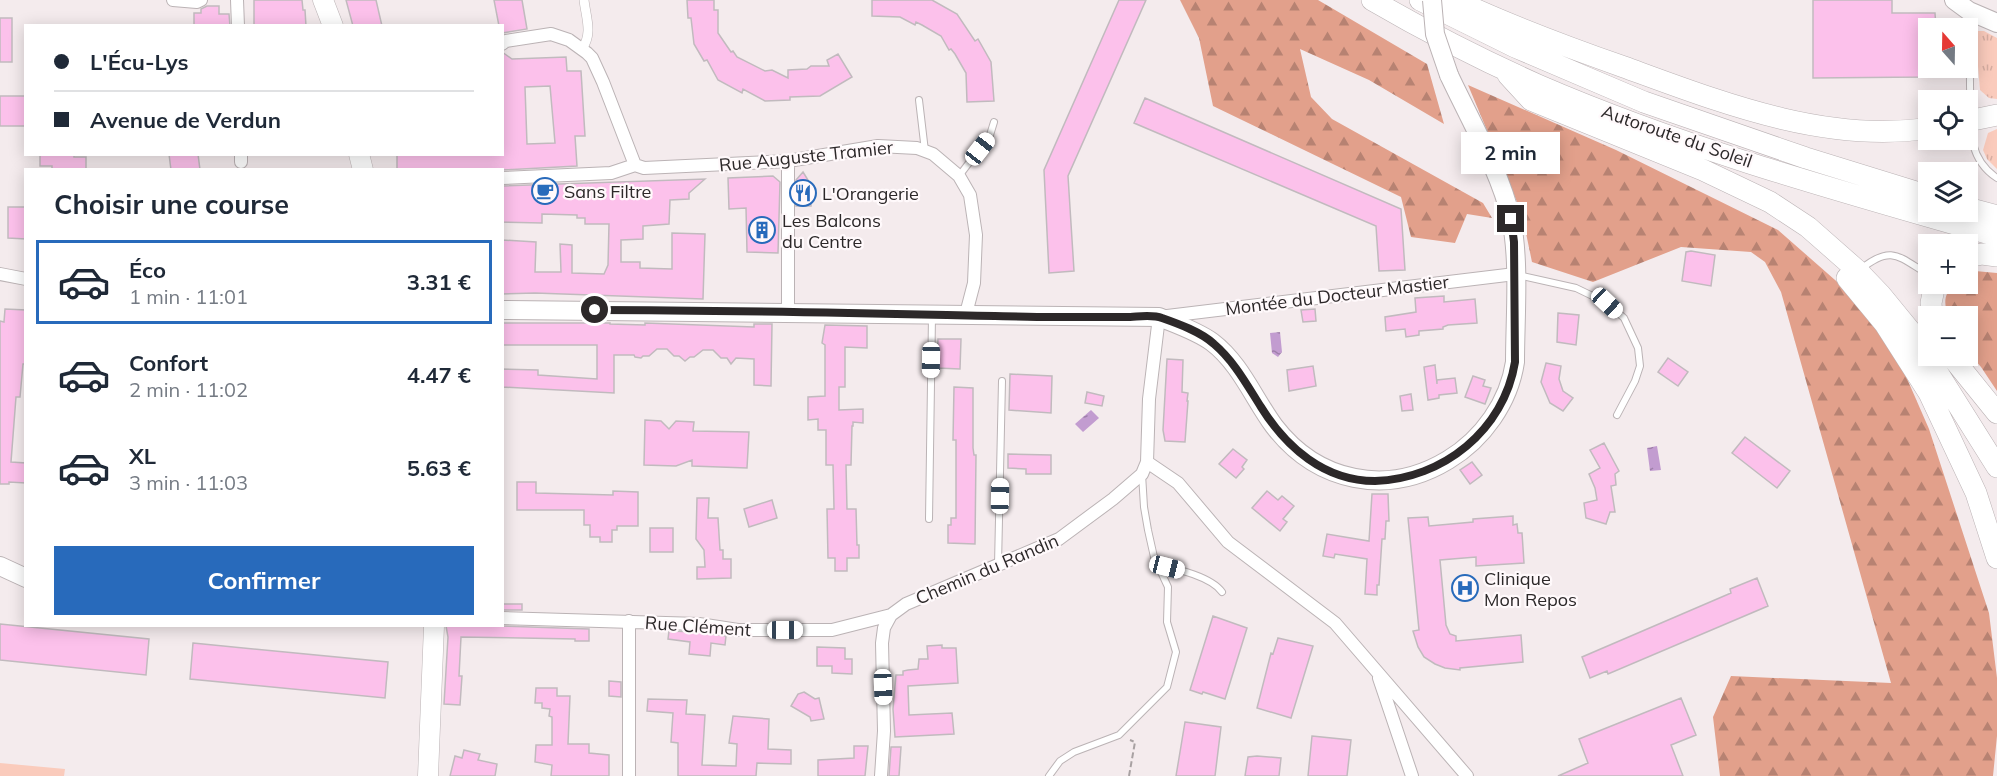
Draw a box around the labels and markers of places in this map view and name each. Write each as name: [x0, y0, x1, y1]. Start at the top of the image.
cafe icon: Sans Filtre: [530, 176, 560, 206]
restaurant icon: L'Orangerie: [788, 178, 818, 208]
place label: Sans Filtre: [564, 180, 651, 203]
place label: L'Orangerie: [822, 182, 919, 205]
place label: Les Balcons du Centre: [782, 209, 881, 253]
building icon: Les Balcons du Centre: [747, 215, 777, 245]
place label: Clinique Mon Repos: [1484, 567, 1577, 611]
hospital icon: Clinique Mon Repos: [1450, 573, 1480, 603]

